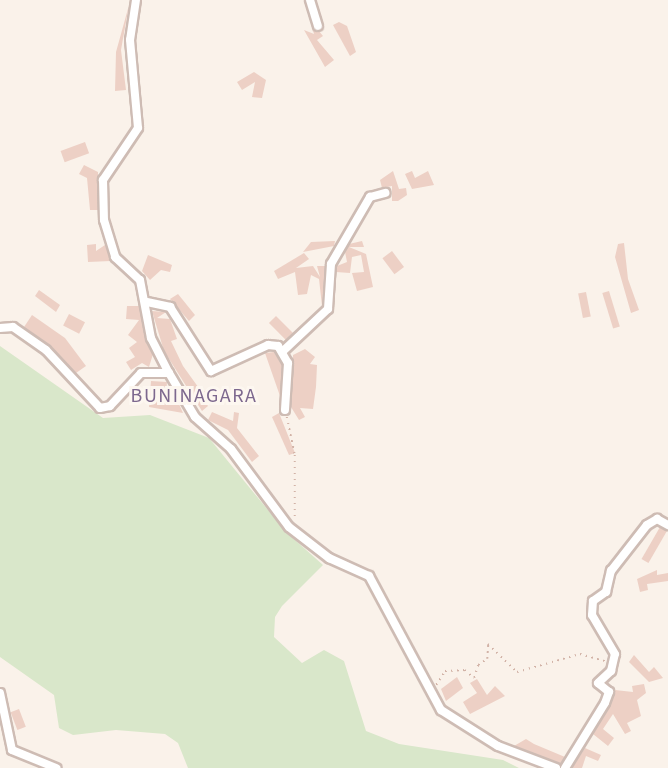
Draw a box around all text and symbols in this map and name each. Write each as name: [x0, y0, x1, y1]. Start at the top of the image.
district label: BUNINAGARA: [131, 384, 257, 408]

